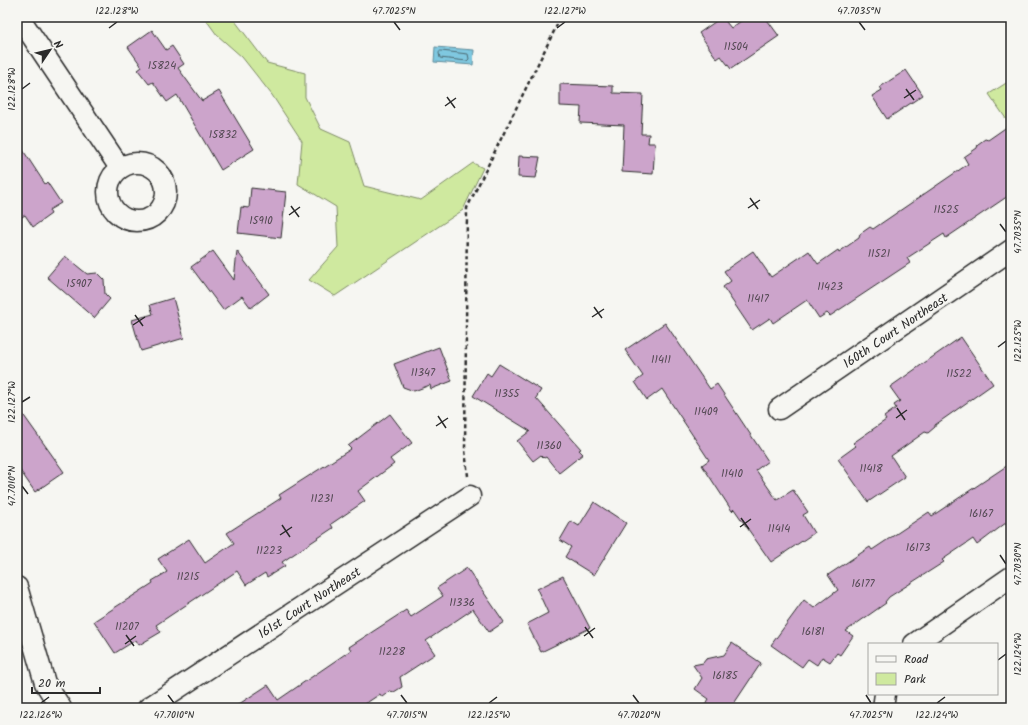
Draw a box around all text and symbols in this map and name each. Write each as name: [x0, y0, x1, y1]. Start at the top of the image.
text: 122.128°W: [95, 3, 139, 19]
text: 47.7025°N: [372, 3, 416, 19]
text: 122.127°W: [544, 3, 586, 19]
text: 47.7035°N: [837, 3, 881, 19]
north arrow: [30, 30, 70, 70]
text: N: [48, 37, 67, 53]
house number: 11504: [724, 38, 748, 56]
house number: 15824: [148, 57, 176, 75]
text: 122.128°W: [4, 67, 20, 111]
house number: 15832: [209, 126, 237, 144]
house number: 11525: [933, 201, 960, 219]
text: 47.7035°N: [1010, 210, 1026, 254]
house number: 15910: [249, 212, 273, 230]
house number: 11521: [868, 245, 890, 263]
house number: 15907: [66, 275, 93, 293]
house number: 11423: [817, 278, 843, 296]
street label: 160th Court Northeast: [839, 288, 953, 374]
house number: 11417: [747, 290, 770, 308]
text: 122.125°W: [1010, 319, 1026, 362]
house number: 11411: [651, 351, 671, 369]
house number: 11347: [411, 364, 436, 382]
house number: 11522: [946, 365, 972, 383]
text: 122.127°W: [4, 381, 20, 423]
house number: 11355: [494, 385, 521, 403]
house number: 11409: [694, 403, 719, 421]
house number: 11360: [537, 437, 562, 455]
house number: 11418: [859, 460, 883, 478]
house number: 11410: [721, 465, 743, 483]
text: 47.7010°N: [4, 466, 20, 506]
house number: 11231: [310, 490, 334, 508]
house number: 16167: [969, 505, 994, 523]
house number: 11414: [768, 520, 790, 538]
house number: 16173: [906, 539, 930, 557]
house number: 11223: [256, 542, 282, 560]
text: 47.7030°N: [1010, 542, 1026, 585]
street label: 161st Court Northeast: [254, 561, 366, 645]
house number: 11215: [177, 568, 200, 586]
house number: 16177: [851, 575, 876, 593]
house number: 11336: [449, 594, 475, 612]
house number: 11207: [115, 618, 140, 636]
house number: 16181: [801, 623, 825, 641]
text: 122.124°W: [1010, 632, 1026, 675]
house number: 11228: [379, 643, 406, 661]
legend: [868, 643, 998, 695]
text: Road: [904, 650, 929, 669]
house number: 16185: [712, 667, 739, 685]
scale bar: [32, 669, 100, 695]
text: Park: [904, 670, 926, 689]
text: 20 m: [38, 674, 66, 693]
text: 122.126°W: [20, 707, 63, 723]
text: 47.7010°N: [154, 707, 194, 723]
text: 47.7015°N: [387, 707, 428, 723]
text: 122.125°W: [468, 707, 511, 723]
text: 47.7020°N: [617, 707, 661, 723]
text: 47.7025°N: [849, 707, 893, 723]
text: 122.124°W: [916, 707, 959, 723]

